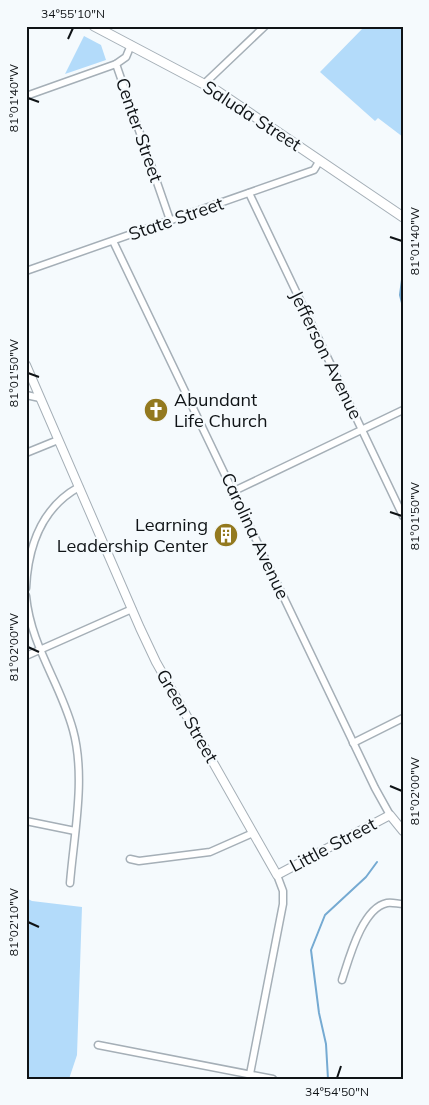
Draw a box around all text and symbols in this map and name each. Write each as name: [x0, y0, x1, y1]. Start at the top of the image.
text: 34°55'10"N: [41, 6, 105, 21]
text: 81°01'40"W: [6, 64, 21, 132]
street label: Center Street: [111, 75, 168, 185]
street label: Saluda Street: [199, 75, 306, 156]
street label: State Street: [125, 192, 226, 245]
text: 81°01'40"W: [407, 207, 422, 275]
street label: Jefferson Avenue: [285, 287, 368, 423]
text: 81°01'50"W: [6, 339, 21, 407]
place label: Abundant Life Church: [174, 388, 268, 432]
church icon: Abundant Life Church: [143, 397, 169, 423]
street label: Carolina Avenue: [216, 469, 295, 603]
text: 81°01'50"W: [407, 482, 422, 550]
place label: Learning Leadership Center: [57, 513, 208, 557]
building icon: Learning Leadership Center: [213, 522, 239, 548]
text: 81°02'00"W: [6, 613, 21, 681]
street label: Green Street: [151, 665, 223, 767]
text: 81°02'00"W: [407, 757, 422, 825]
street label: Little Street: [285, 812, 380, 877]
text: 81°02'10"W: [6, 888, 21, 956]
text: 34°54'50"N: [305, 1084, 369, 1099]

